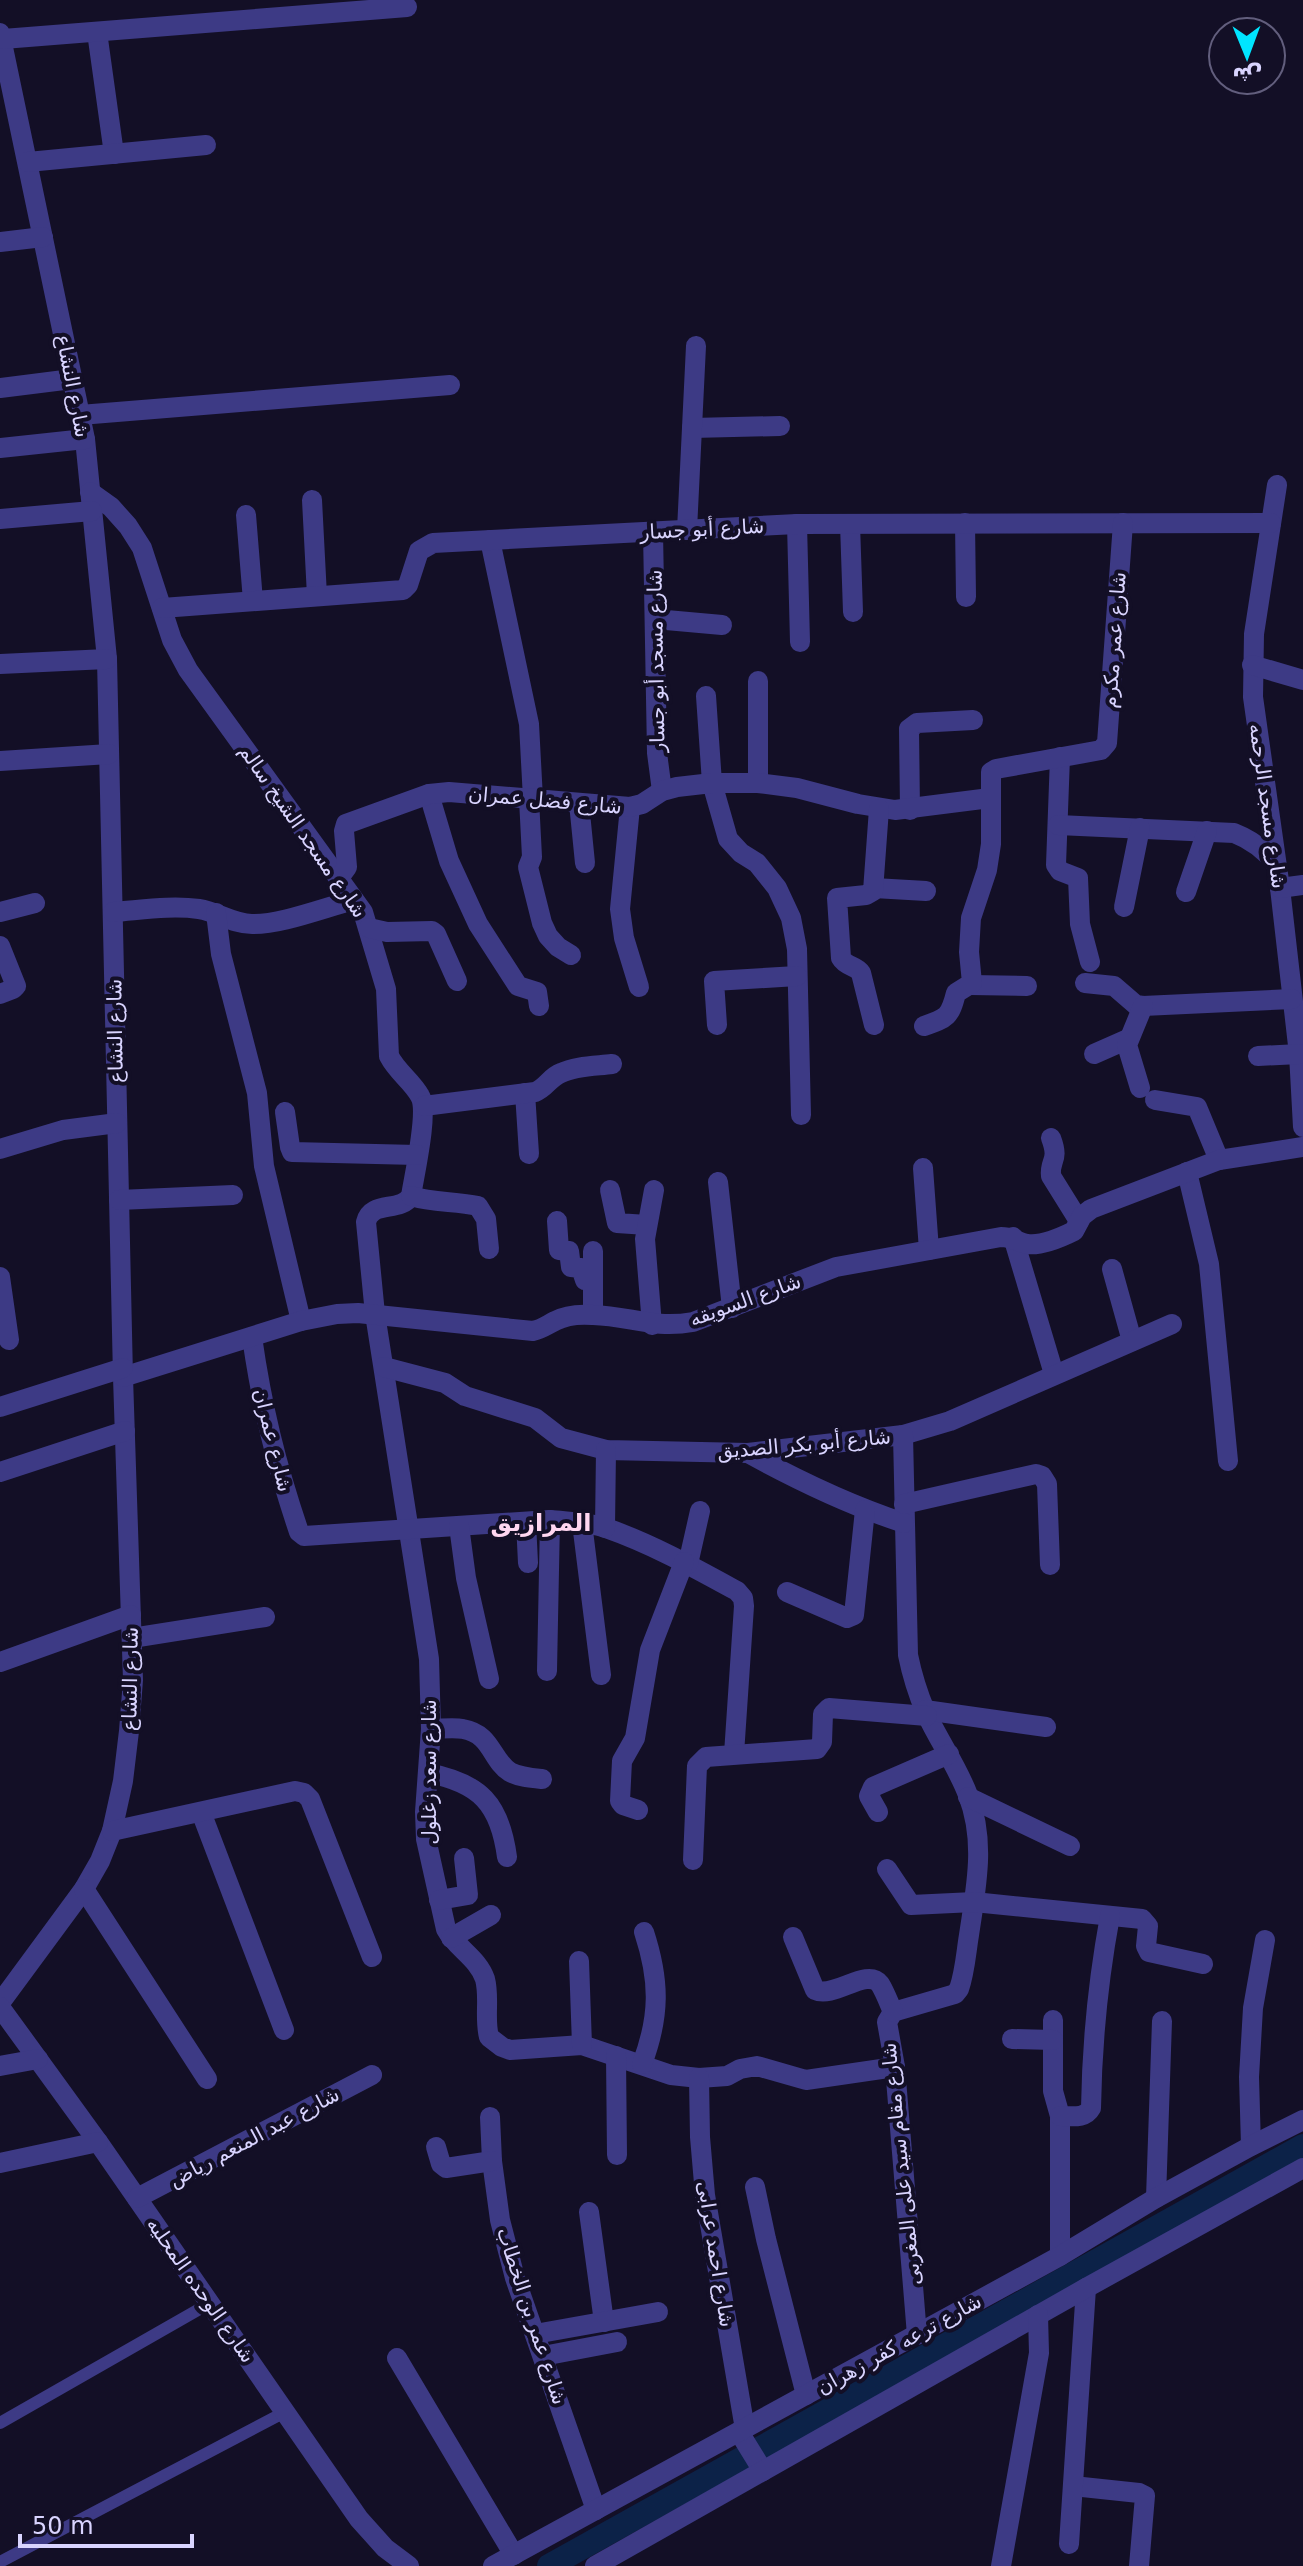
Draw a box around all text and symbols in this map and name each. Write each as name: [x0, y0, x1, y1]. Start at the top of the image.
north arrow: [1207, 16, 1287, 96]
text: ش: [1232, 63, 1263, 88]
street label: شارع النشاع: [51, 332, 95, 440]
street label: شارع أبو جسار: [638, 513, 765, 544]
street label: شارع مسجد أبو جسار: [641, 569, 670, 754]
street label: شارع عمر مكرم: [1097, 571, 1131, 709]
street label: شارع مسجد الرحمه: [1245, 722, 1291, 890]
street label: شارع مسجد الشيخ سالم: [234, 740, 372, 922]
street label: شارع فضل عمران: [467, 781, 623, 819]
street label: شارع النشاع: [102, 979, 128, 1083]
street label: شارع السويقه: [686, 1269, 804, 1331]
street label: شارع عمران: [249, 1386, 297, 1494]
street label: شارع أبو بكر الصديق: [716, 1423, 892, 1464]
district label: المرازيق: [491, 1509, 591, 1537]
street label: شارع النشاع: [117, 1627, 143, 1731]
street label: شارع سعد زغلول: [417, 1699, 441, 1845]
street label: شارع مقام سيد على المغربى: [876, 2041, 926, 2287]
street label: شارع عبد المنعم رياض: [165, 2082, 343, 2192]
street label: شارع احمد عرابى: [693, 2179, 739, 2329]
street label: شارع الوحده المحليه: [142, 2213, 260, 2367]
street label: شارع عمر بن الخطاب: [492, 2224, 572, 2408]
street label: شارع ترعه كفر زهران: [812, 2289, 986, 2399]
scale bar: [20, 2498, 192, 2548]
text: 50 m: [32, 2512, 94, 2540]

